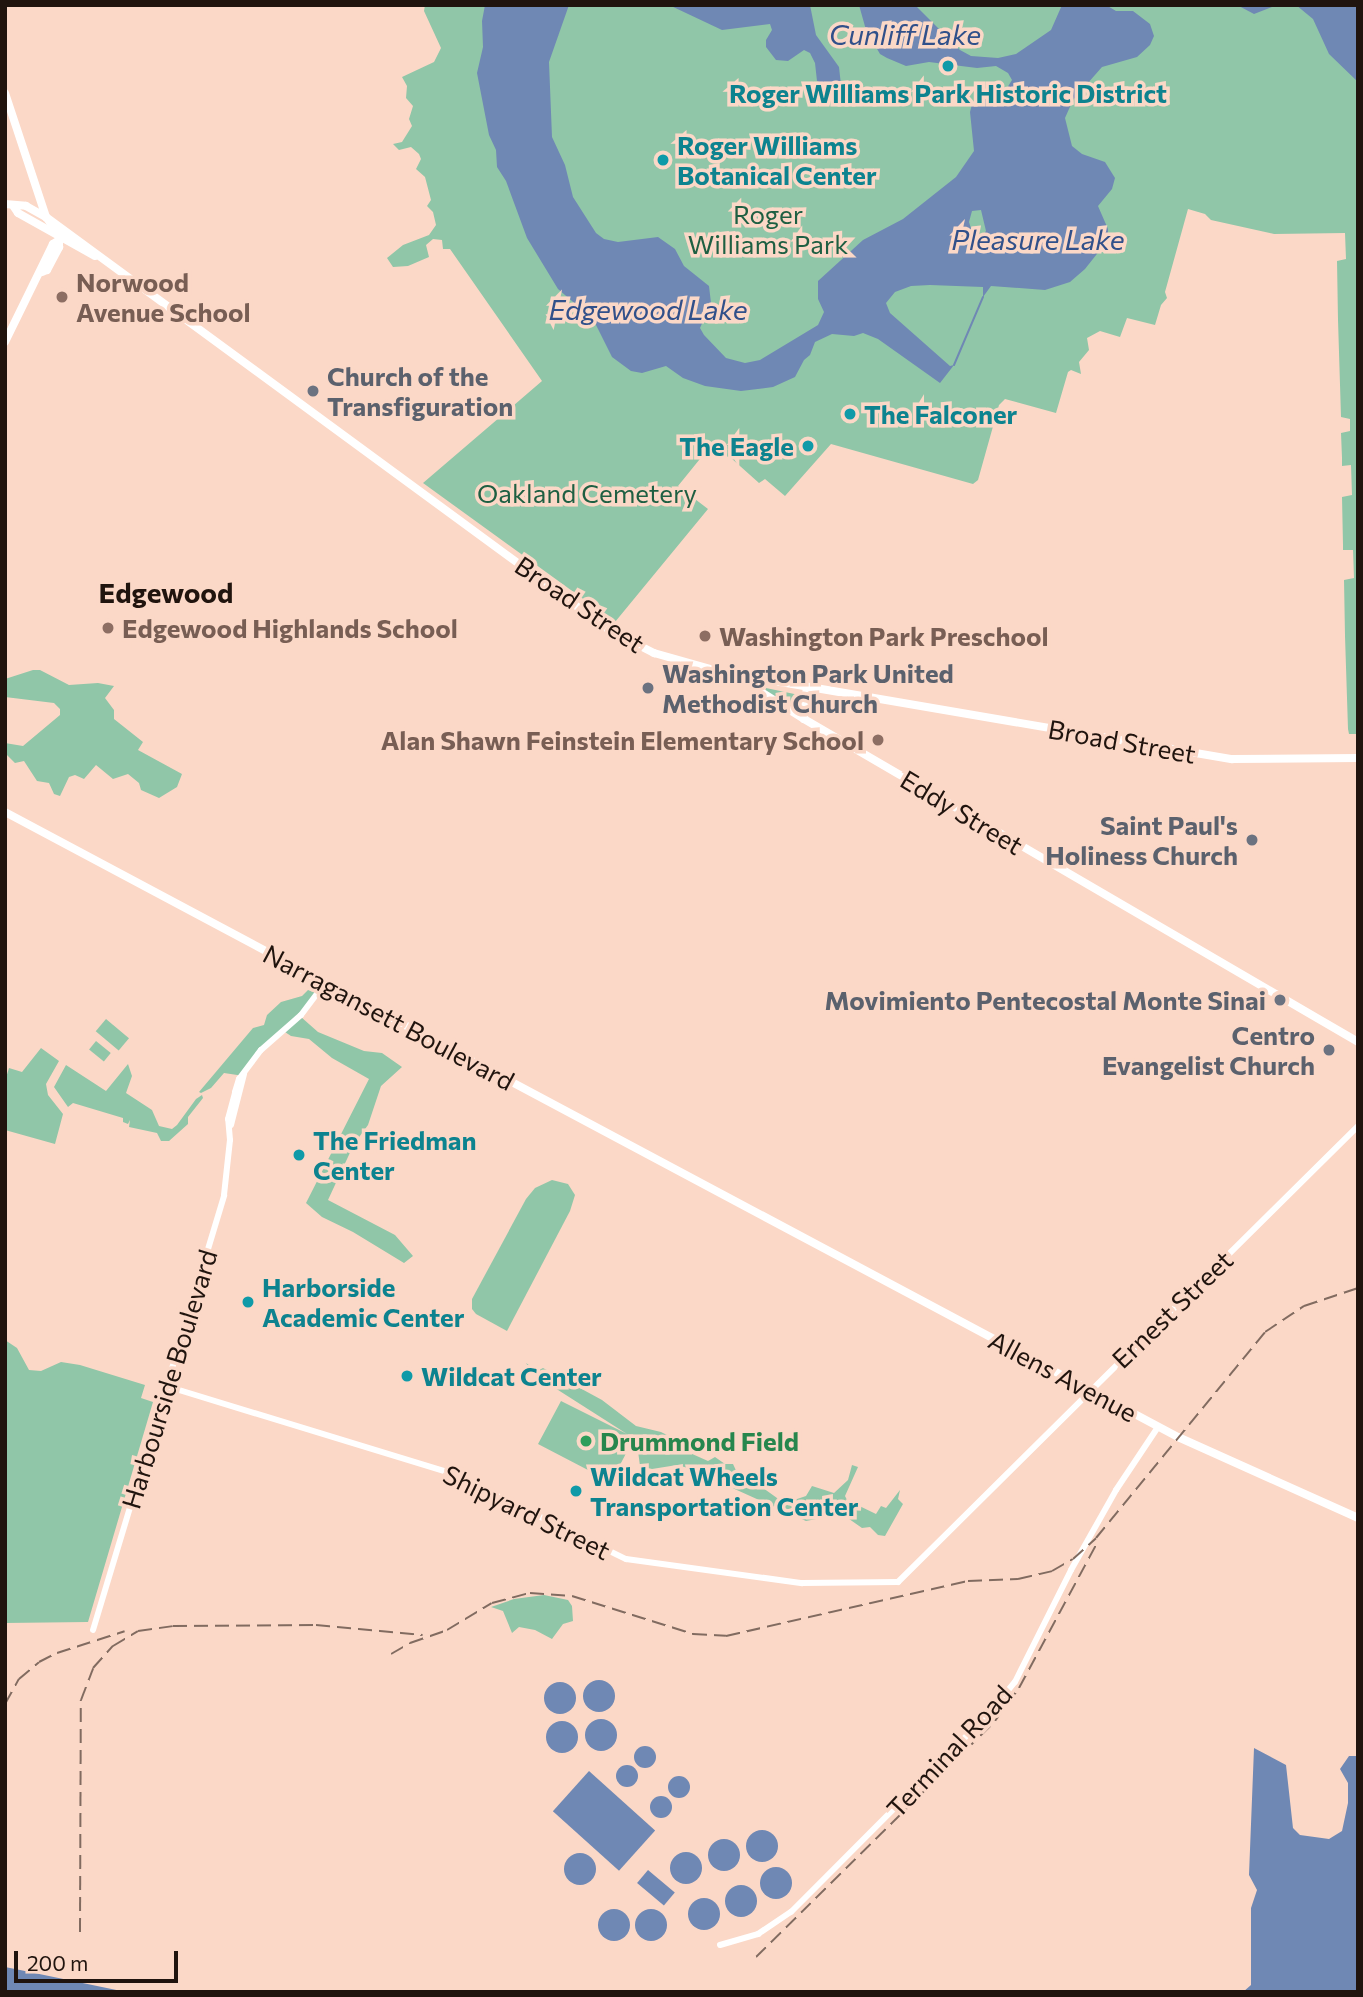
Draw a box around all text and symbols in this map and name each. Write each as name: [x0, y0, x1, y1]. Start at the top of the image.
water label: Cunliff Lake: [829, 17, 981, 51]
marker: Roger Williams Park Historic District: [940, 58, 956, 74]
place label: Roger Williams Park Historic District: [729, 77, 1167, 109]
place label: Roger Williams Botanical Center: [677, 129, 877, 190]
marker: Roger Williams Botanical Center: [655, 152, 671, 168]
park label: Roger Williams Park: [688, 198, 848, 260]
water label: Pleasure Lake: [951, 222, 1125, 256]
place label: Norwood Avenue School: [76, 266, 251, 328]
marker: Norwood Avenue School: [54, 289, 70, 305]
water label: Edgewood Lake: [548, 292, 748, 326]
place label: Church of the Transfiguration: [327, 360, 513, 422]
marker: Church of the Transfiguration: [305, 383, 321, 399]
place label: The Falconer: [864, 398, 1017, 430]
marker: The Falconer: [842, 406, 858, 422]
place label: The Eagle: [679, 430, 794, 462]
marker: The Eagle: [800, 438, 816, 454]
park label: Oakland Cemetery: [477, 477, 697, 509]
street label: Broad Street: [509, 549, 651, 659]
district label: Edgewood: [99, 575, 233, 609]
place label: Edgewood Highlands School: [122, 612, 458, 644]
marker: Edgewood Highlands School: [100, 620, 116, 636]
place label: Washington Park Preschool: [719, 620, 1049, 652]
marker: Washington Park Preschool: [697, 628, 713, 644]
place label: Washington Park United Methodist Church: [662, 657, 954, 718]
marker: Washington Park United Methodist Church: [640, 680, 656, 696]
street label: Broad Street: [1046, 713, 1198, 769]
place label: Alan Shawn Feinstein Elementary School: [381, 724, 864, 756]
marker: Alan Shawn Feinstein Elementary School: [870, 732, 886, 748]
street label: Eddy Street: [895, 763, 1029, 861]
place label: Saint Paul's Holiness Church: [1045, 809, 1238, 870]
marker: Saint Paul's Holiness Church: [1244, 832, 1260, 848]
street label: Narragansett Boulevard: [258, 938, 520, 1096]
place label: Movimiento Pentecostal Monte Sinai: [824, 984, 1266, 1016]
marker: Movimiento Pentecostal Monte Sinai: [1272, 992, 1288, 1008]
place label: Centro Evangelist Church: [1102, 1019, 1315, 1080]
marker: Centro Evangelist Church: [1321, 1042, 1337, 1058]
place label: The Friedman Center: [313, 1124, 477, 1186]
marker: The Friedman Center: [291, 1147, 307, 1163]
street label: Ernest Street: [1105, 1244, 1239, 1374]
street label: Harbourside Boulevard: [115, 1246, 223, 1512]
place label: Harborside Academic Center: [262, 1271, 464, 1332]
marker: Harborside Academic Center: [240, 1294, 256, 1310]
street label: Allens Avenue: [984, 1324, 1142, 1428]
place label: Wildcat Center: [421, 1360, 602, 1392]
marker: Wildcat Center: [399, 1368, 415, 1384]
place label: Drummond Field: [600, 1425, 799, 1457]
marker: Drummond Field: [578, 1433, 594, 1449]
street label: Shipyard Street: [438, 1458, 616, 1566]
place label: Wildcat Wheels Transportation Center: [590, 1460, 858, 1522]
marker: Wildcat Wheels Transportation Center: [568, 1483, 584, 1499]
street label: Terminal Road: [880, 1679, 1018, 1823]
scale bar: [18, 1938, 182, 1982]
text: 200 m: [27, 1950, 88, 1975]

